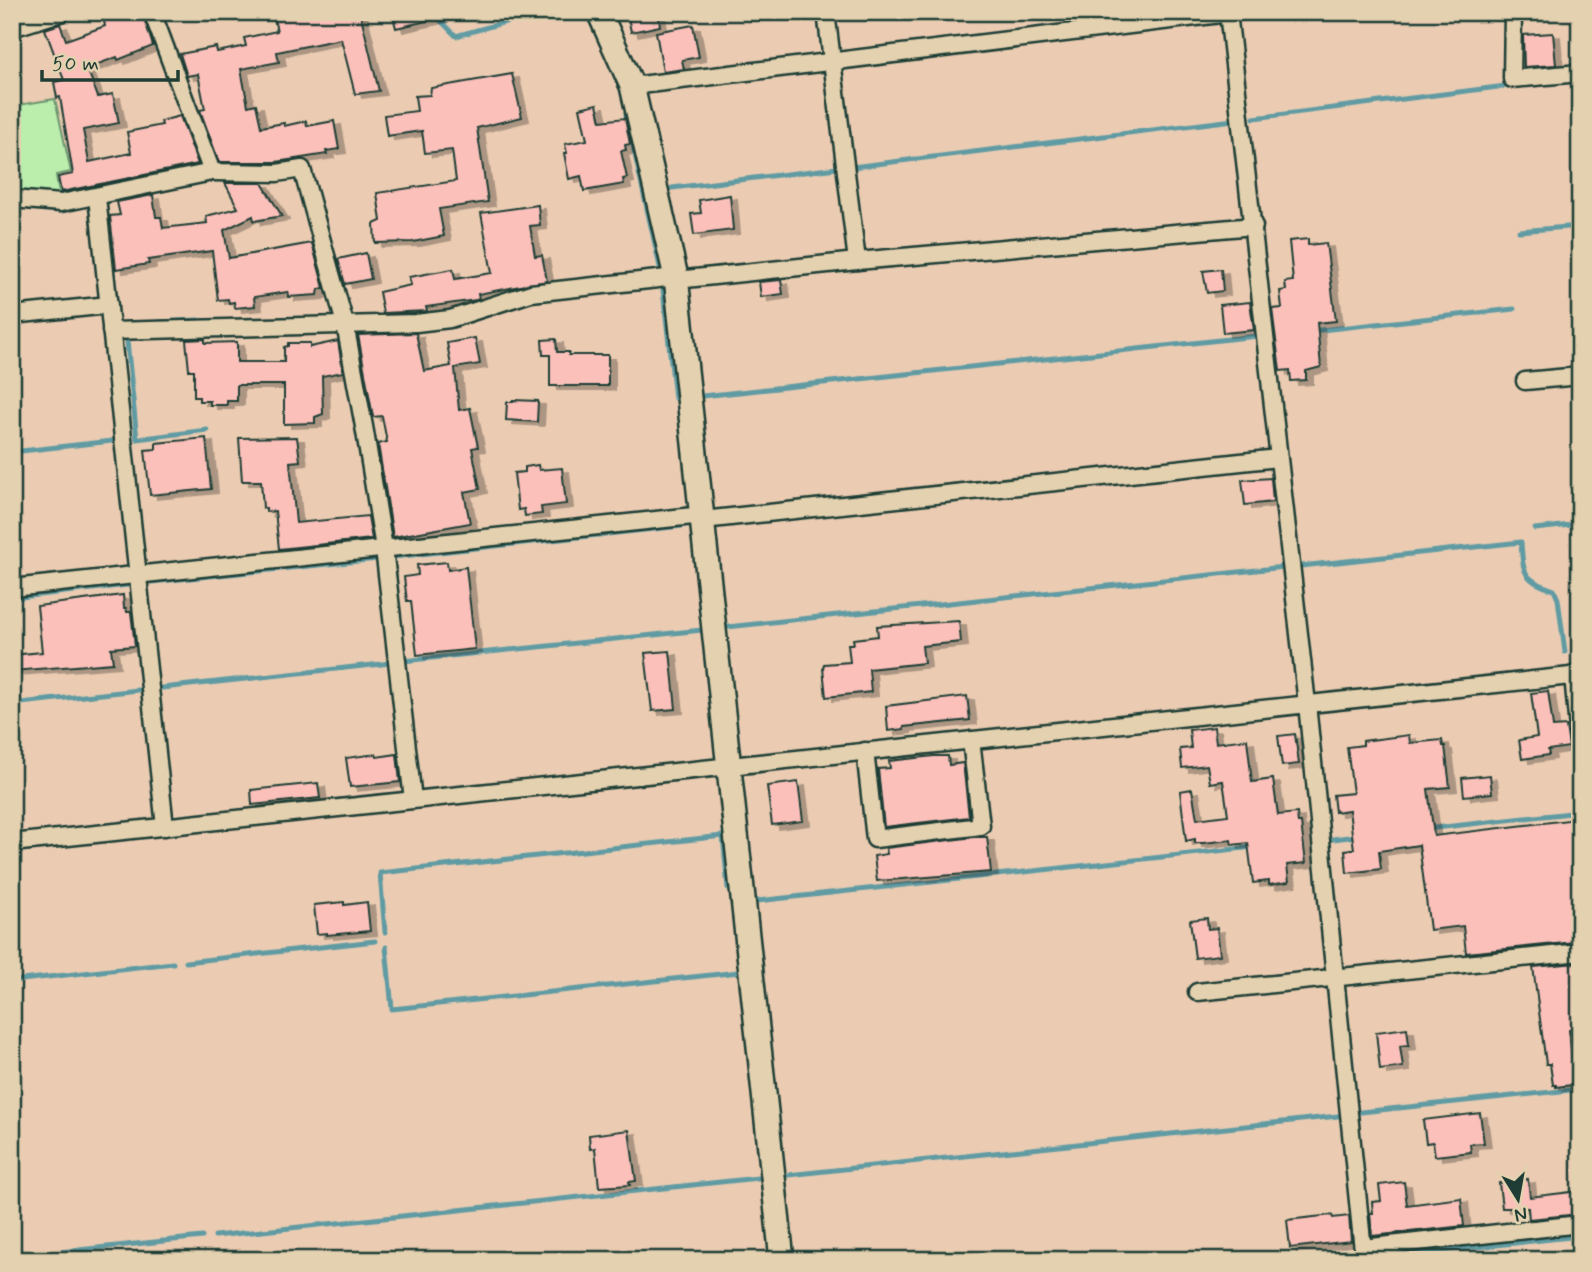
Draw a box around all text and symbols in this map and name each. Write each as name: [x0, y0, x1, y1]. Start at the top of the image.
scale bar: [42, 38, 178, 82]
text: 50 m: [52, 50, 99, 78]
north arrow: [1484, 1164, 1554, 1234]
text: N: [1512, 1201, 1530, 1228]

